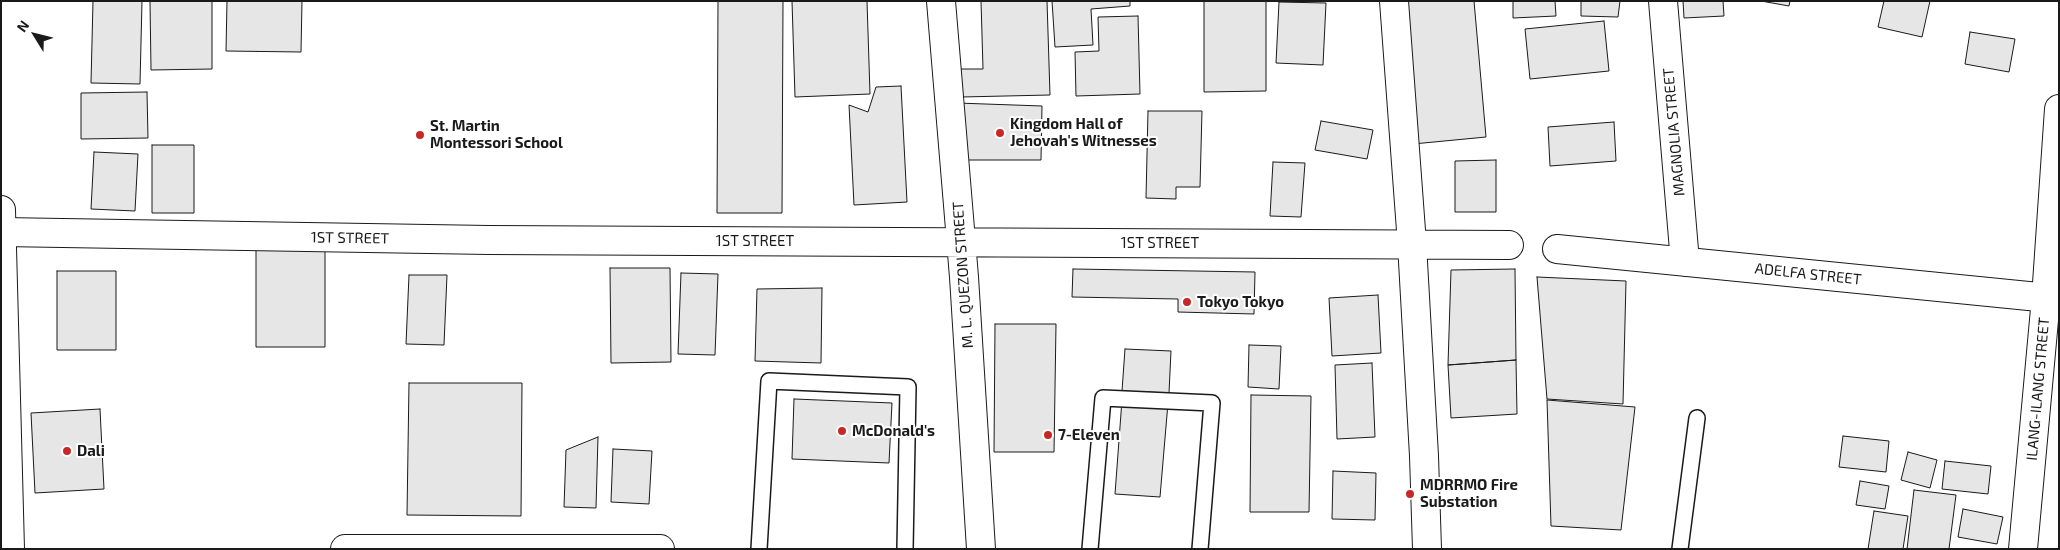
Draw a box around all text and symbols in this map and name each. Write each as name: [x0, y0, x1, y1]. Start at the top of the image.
north arrow: [10, 10, 60, 60]
text: N: [13, 17, 32, 35]
street label: MAGNOLIA STREET: [1659, 67, 1689, 197]
place label: Kingdom Hall of Jehovah's Witnesses: [1010, 115, 1157, 150]
place label: St. Martin Montessori School: [430, 117, 563, 152]
marker: Kingdom Hall of Jehovah's Witnesses: [994, 127, 1006, 139]
marker: St. Martin Montessori School: [414, 129, 426, 141]
street label: M. L. QUEZON STREET: [949, 201, 977, 349]
street label: 1ST STREET: [311, 228, 389, 248]
street label: 1ST STREET: [716, 232, 794, 250]
street label: 1ST STREET: [1121, 234, 1199, 252]
street label: ADELFA STREET: [1754, 259, 1862, 289]
place label: Tokyo Tokyo: [1197, 293, 1284, 311]
marker: Tokyo Tokyo: [1181, 296, 1193, 308]
street label: ILANG-ILANG STREET: [2023, 317, 2053, 461]
place label: McDonald's: [852, 422, 935, 440]
marker: McDonald's: [836, 425, 848, 437]
place label: 7-Eleven: [1058, 426, 1120, 444]
marker: 7-Eleven: [1042, 429, 1054, 441]
place label: Dali: [77, 442, 105, 460]
marker: Dali: [61, 445, 73, 457]
place label: MDRRMO Fire Substation: [1420, 476, 1518, 511]
marker: MDRRMO Fire Substation: [1404, 488, 1416, 500]

